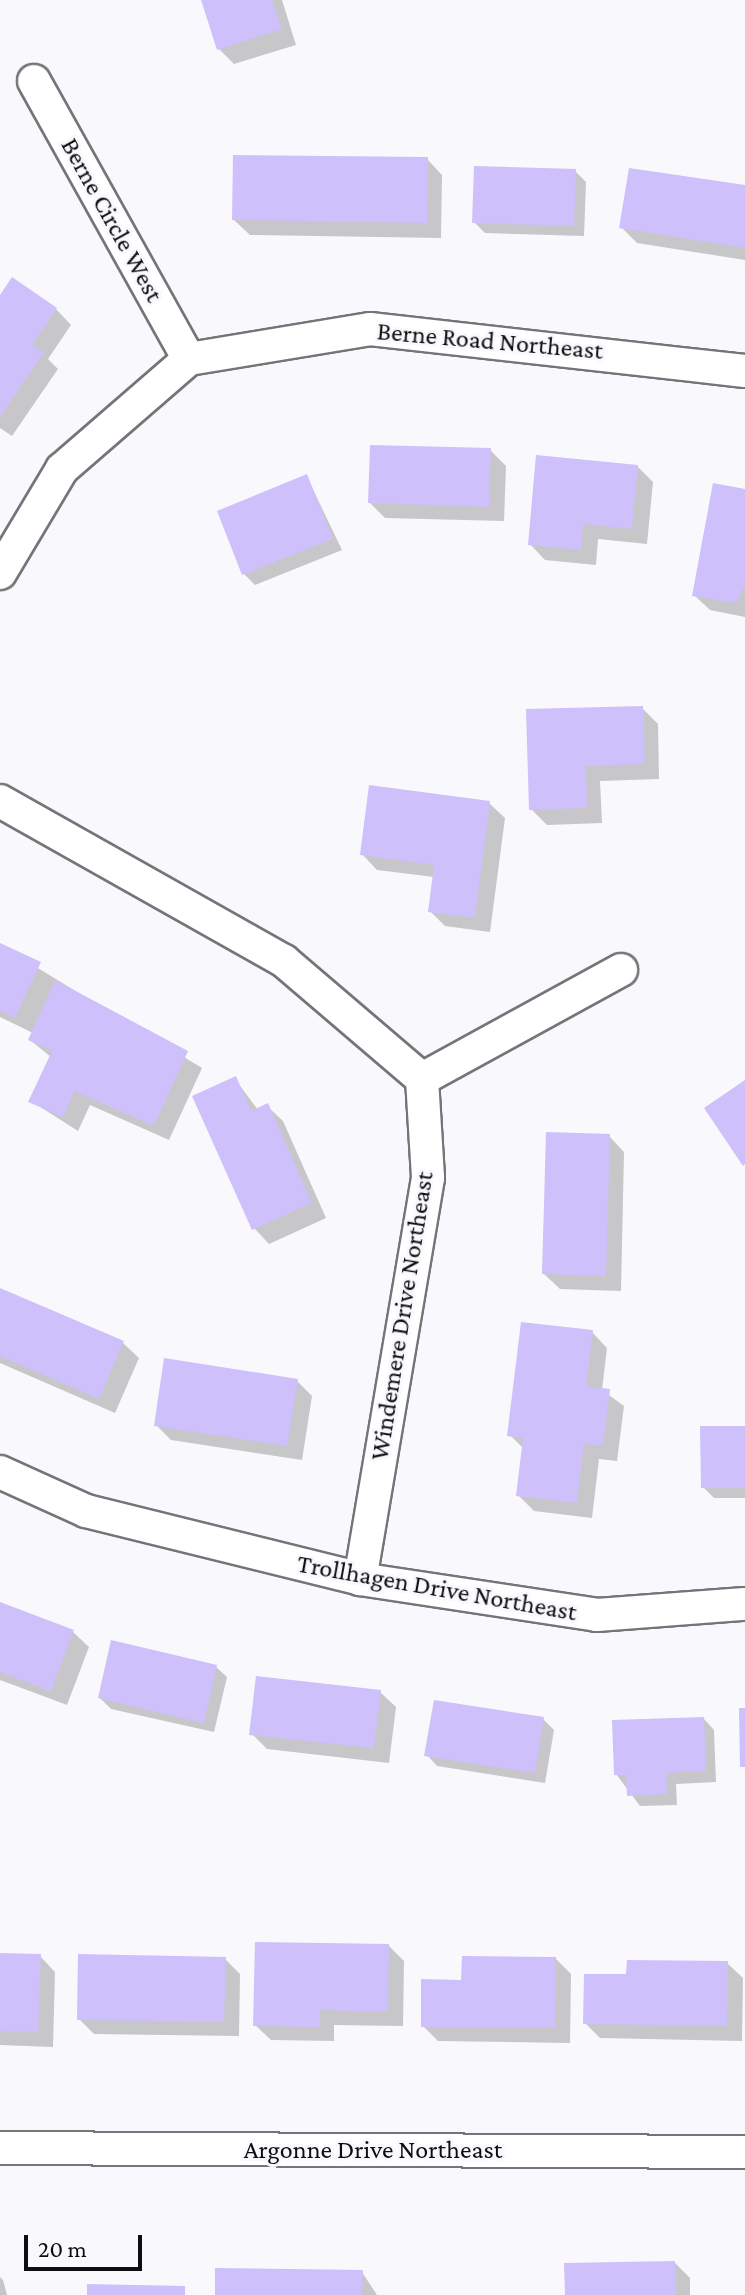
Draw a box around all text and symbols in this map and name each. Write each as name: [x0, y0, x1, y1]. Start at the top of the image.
street label: Berne Circle West: [54, 133, 170, 307]
street label: Berne Road Northeast: [376, 316, 604, 366]
street label: Windemere Drive Northeast: [364, 1169, 440, 1463]
street label: Trollhagen Drive Northeast: [295, 1548, 579, 1628]
street label: Argonne Drive Northeast: [244, 2134, 502, 2166]
scale bar: [28, 2219, 146, 2269]
text: 20 m: [38, 2235, 87, 2262]

